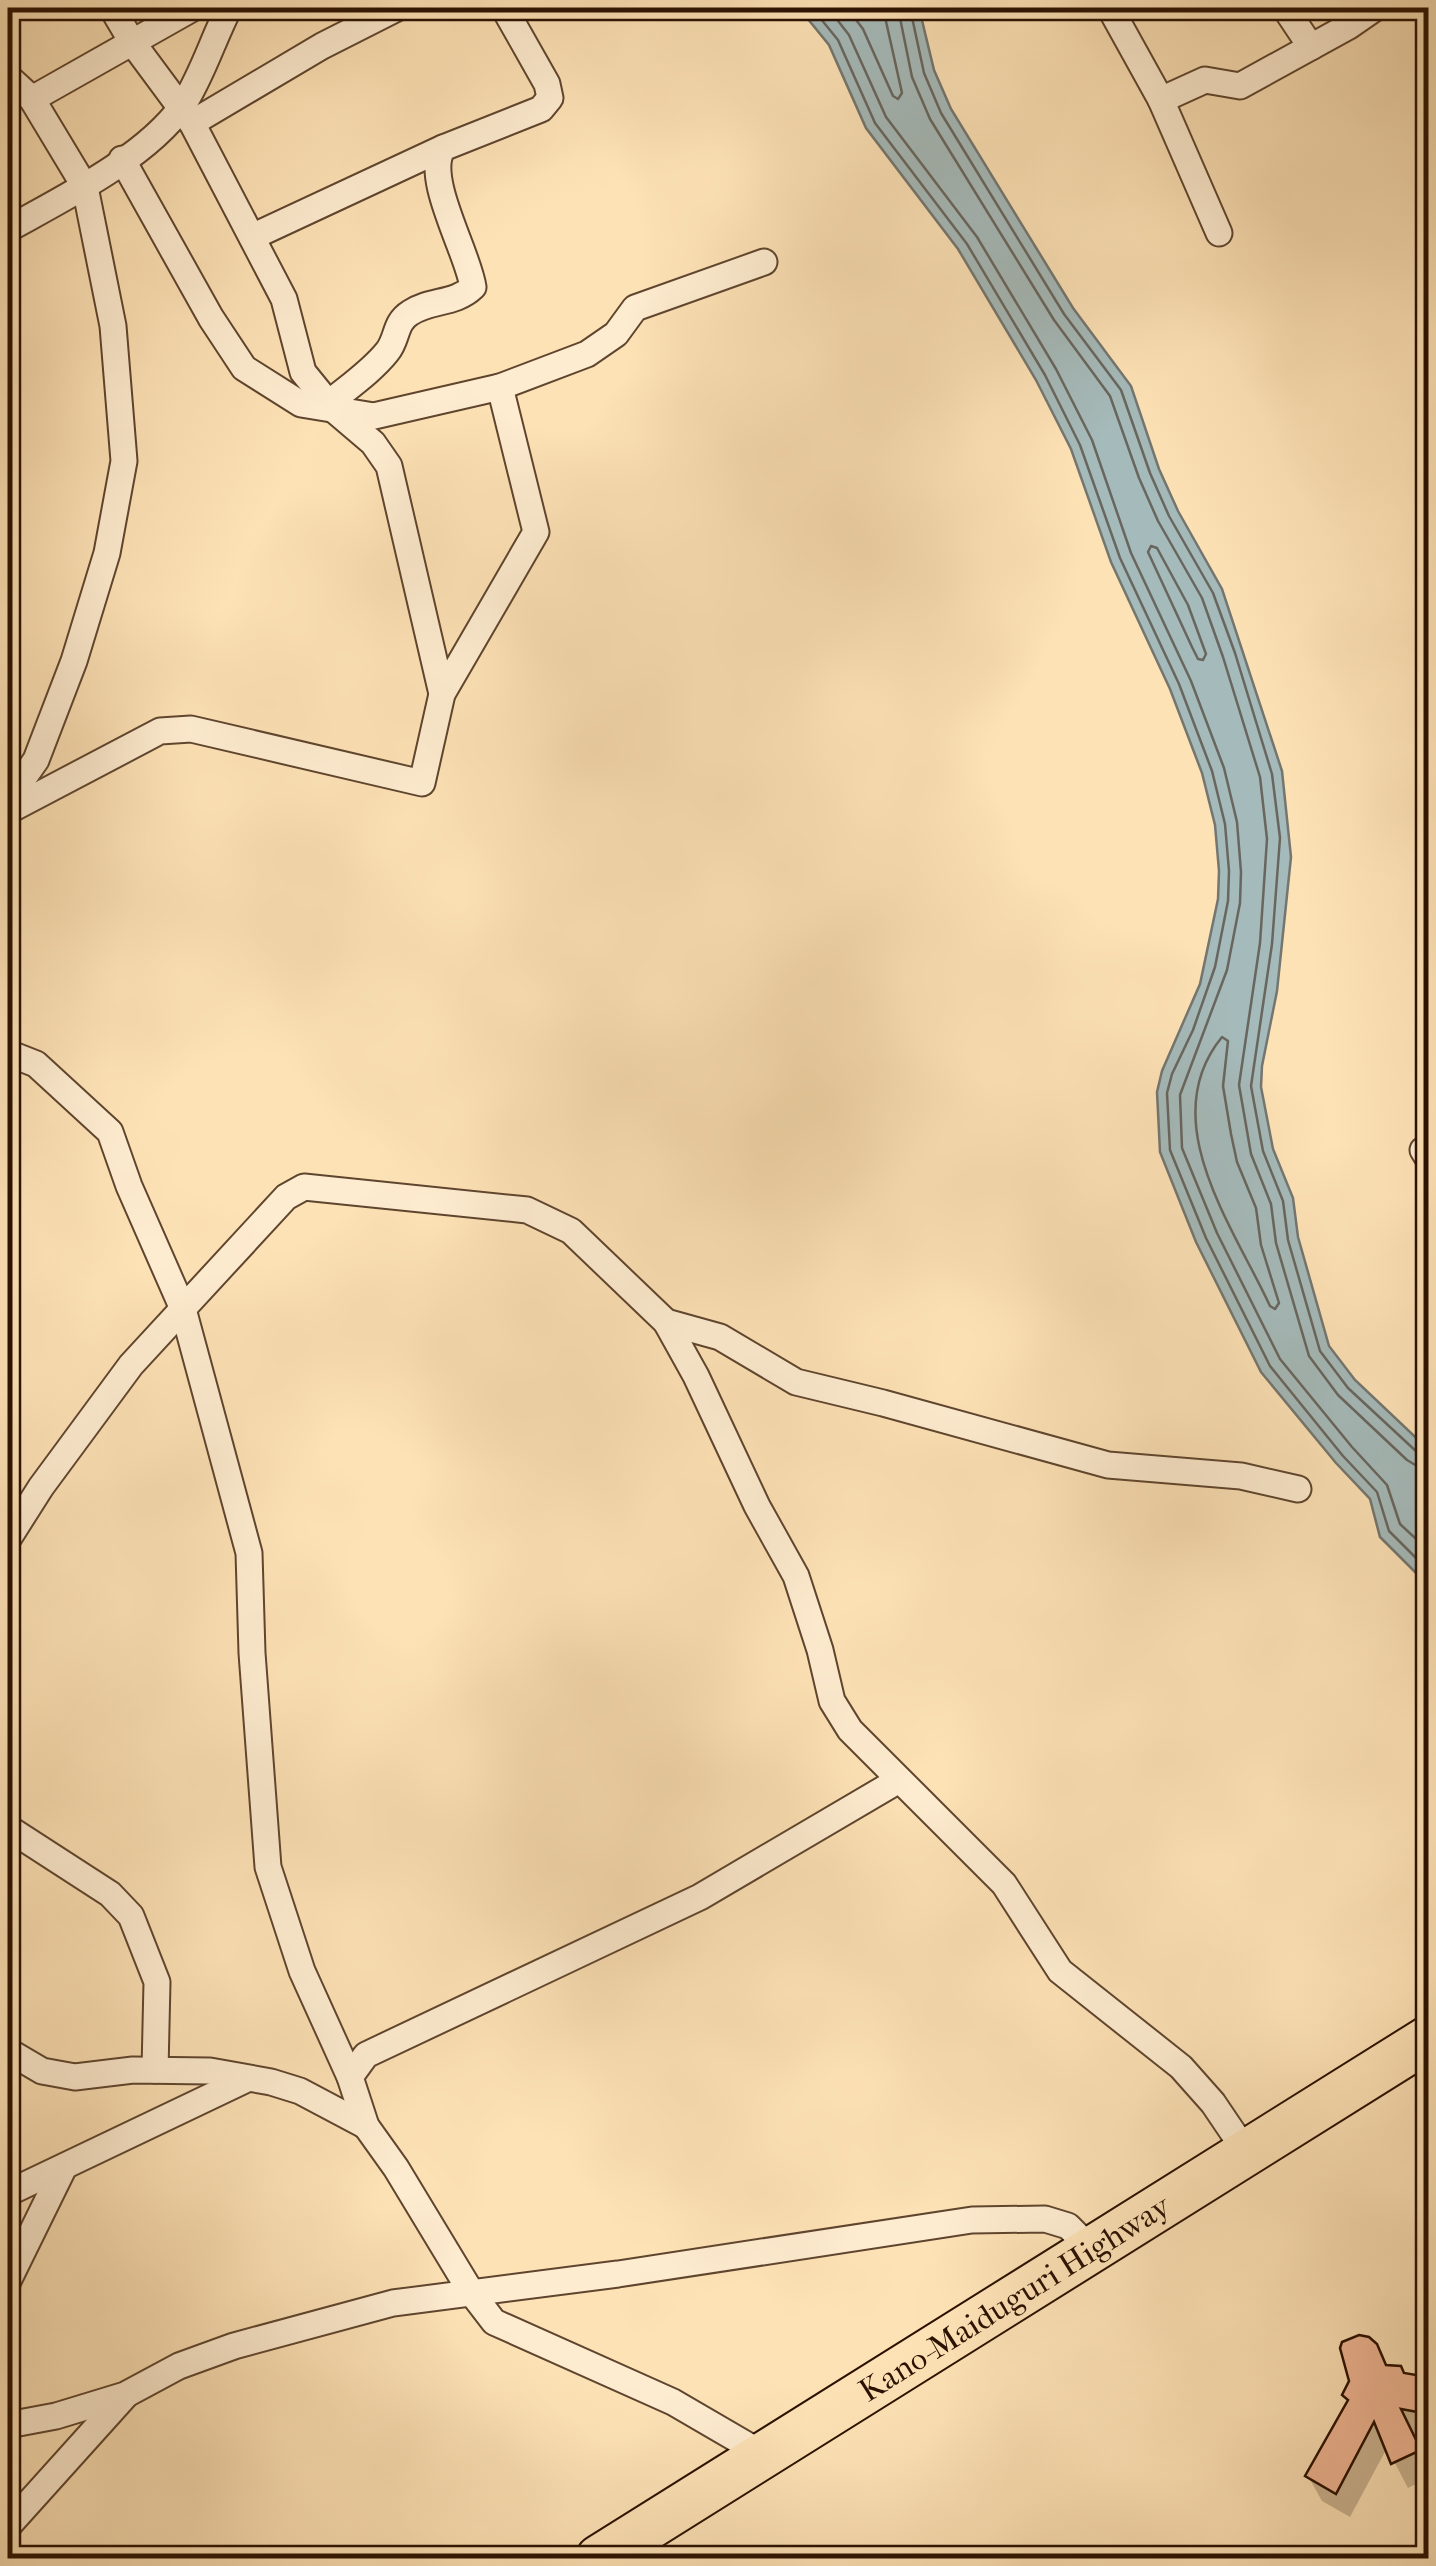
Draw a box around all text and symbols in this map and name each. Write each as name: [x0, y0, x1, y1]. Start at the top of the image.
street label: Kano-Maiduguri Highway: [852, 2187, 1178, 2410]

